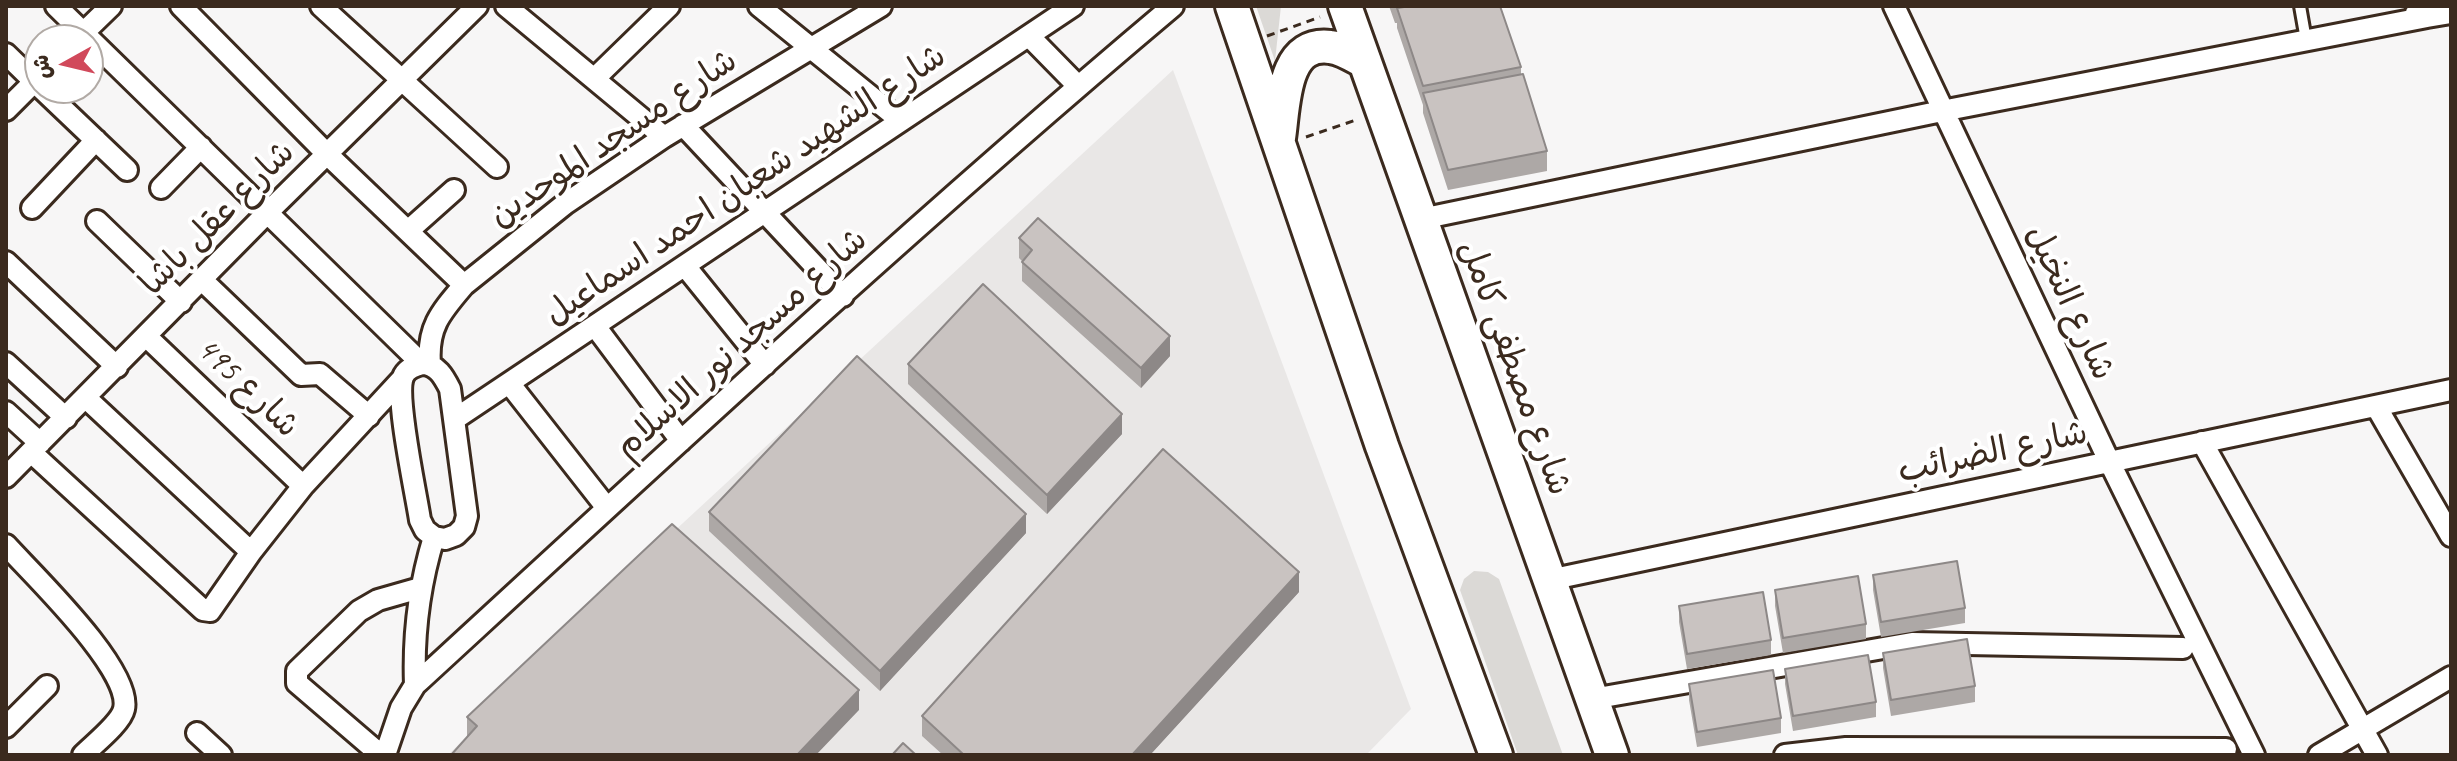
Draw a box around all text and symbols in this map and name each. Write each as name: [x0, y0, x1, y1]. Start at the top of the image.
north arrow: [24, 24, 104, 104]
street label: شارع الشهيد شعبان احمد اسماعيل: [538, 36, 954, 336]
street label: شارع مسجد الموحدين: [482, 41, 746, 237]
text: ش: [27, 53, 58, 81]
street label: شارع عقل باشا: [132, 133, 304, 305]
street label: شارع النخيل: [2015, 219, 2123, 387]
street label: شارع مسجد نور الاسلام: [608, 220, 876, 468]
street label: شارع مصطفى كامل: [1449, 235, 1579, 501]
street label: شارع 495: [187, 329, 307, 447]
street label: شارع الضرائب: [1895, 413, 2091, 493]

